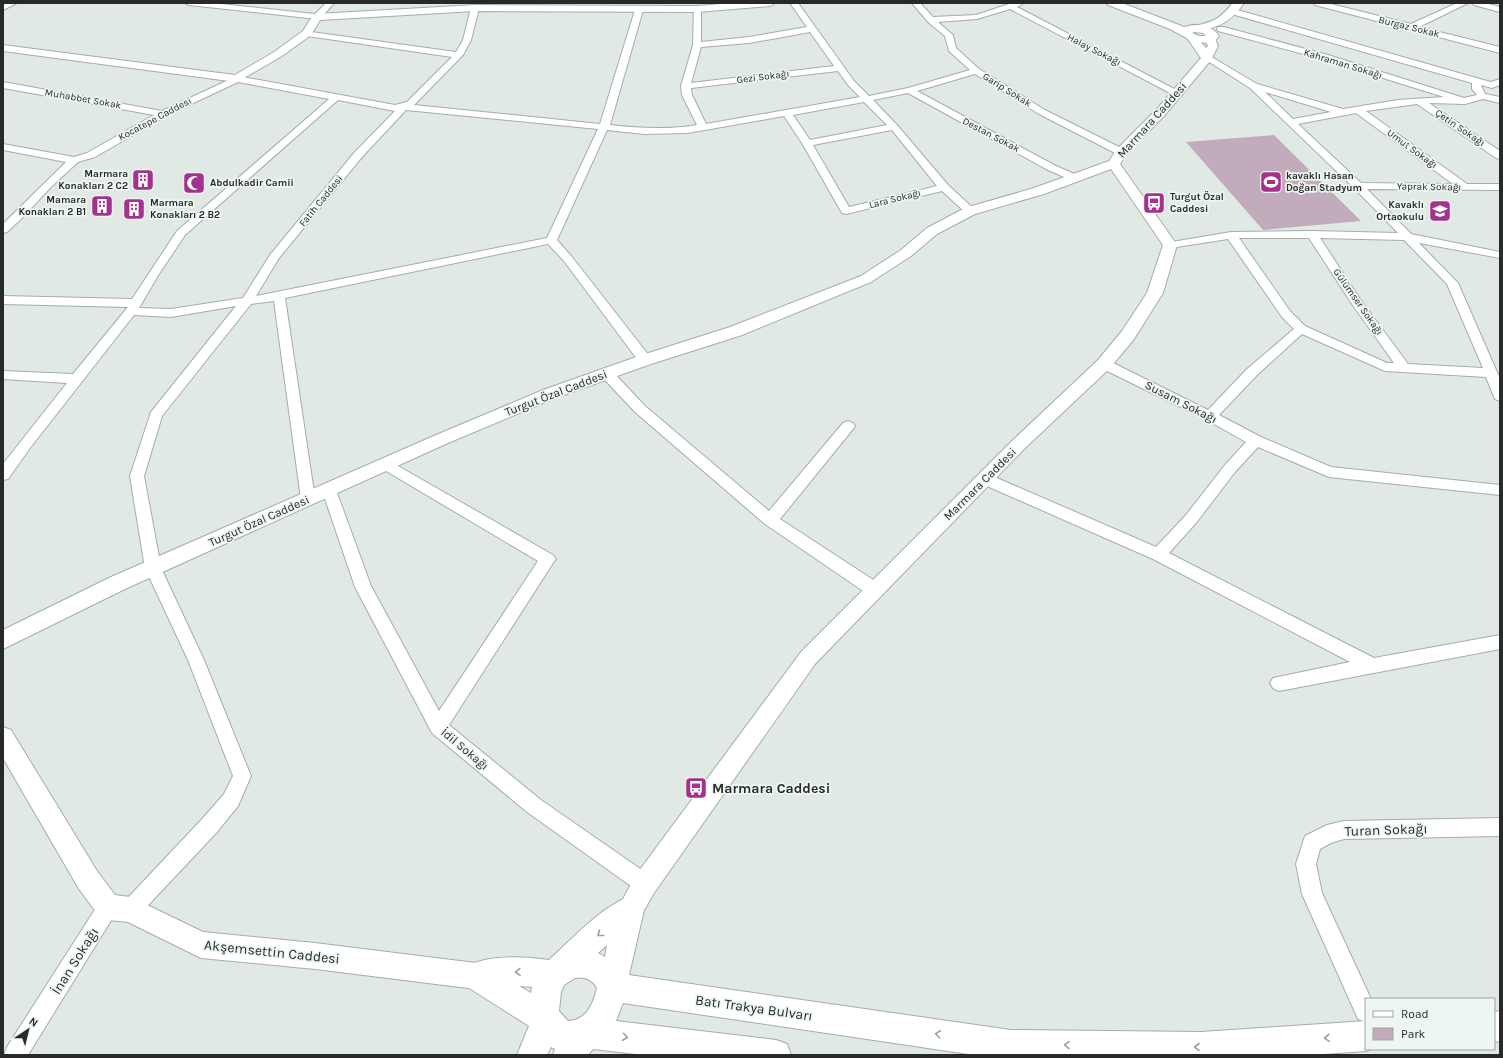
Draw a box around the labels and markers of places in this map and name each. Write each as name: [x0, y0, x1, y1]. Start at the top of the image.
building icon: Marmara Konakları 2 C2: [130, 167, 156, 193]
place label: Marmara Konakları 2 C2: [58, 168, 128, 192]
sports icon: kavaklı Hasan Doğan Stadyum: [1258, 169, 1284, 195]
mosque icon: Abdulkadir Camii: [181, 170, 207, 196]
place label: kavaklı Hasan Doğan Stadyum: [1286, 170, 1362, 194]
place label: Abdulkadir Camii: [210, 177, 294, 189]
bus stop icon: Turgut Özal Caddesi: [1141, 190, 1167, 216]
place label: Turgut Özal Caddesi: [1170, 190, 1224, 215]
building icon: Mamara Konakları 2 B1: [89, 193, 115, 219]
place label: Mamara Konakları 2 B1: [19, 194, 86, 218]
building icon: Marmara Konakları 2 B2: [121, 196, 147, 222]
place label: Marmara Konakları 2 B2: [150, 197, 220, 221]
school or university icon: Kavaklı Ortaokulu: [1427, 198, 1453, 224]
place label: Kavaklı Ortaokulu: [1376, 199, 1424, 223]
bus stop icon: Marmara Caddesi: [683, 775, 709, 801]
place label: Marmara Caddesi: [712, 780, 830, 797]

